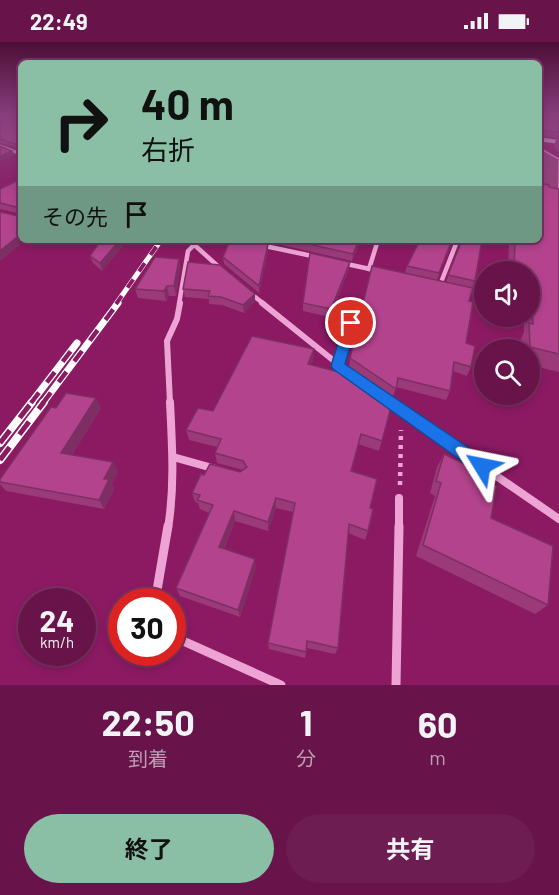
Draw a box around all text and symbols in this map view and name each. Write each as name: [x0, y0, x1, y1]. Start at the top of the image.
text: 22:49: [30, 8, 88, 34]
text: 40 m: [141, 78, 234, 128]
icon: right: [42, 84, 120, 162]
text: 右折: [141, 133, 195, 165]
icon: arrive: [120, 198, 153, 231]
text: その先: [42, 203, 108, 229]
map controls: [474, 261, 540, 405]
button: sound: [474, 261, 540, 327]
pin: [325, 297, 376, 348]
icon: arrive: [334, 306, 367, 339]
button: search: [474, 339, 540, 405]
position arrow: [450, 434, 514, 498]
speed limit sign: 30: [108, 588, 186, 666]
text: 24: [40, 602, 74, 638]
text: km/h: [40, 633, 74, 651]
text: 22:50: [101, 700, 195, 743]
text: 1: [300, 700, 313, 743]
text: 60: [418, 702, 458, 745]
text: m: [429, 745, 446, 769]
text: 到着: [128, 746, 168, 770]
text: 分: [296, 746, 316, 770]
button: 終了: [24, 814, 274, 883]
button: 共有: [286, 814, 535, 883]

